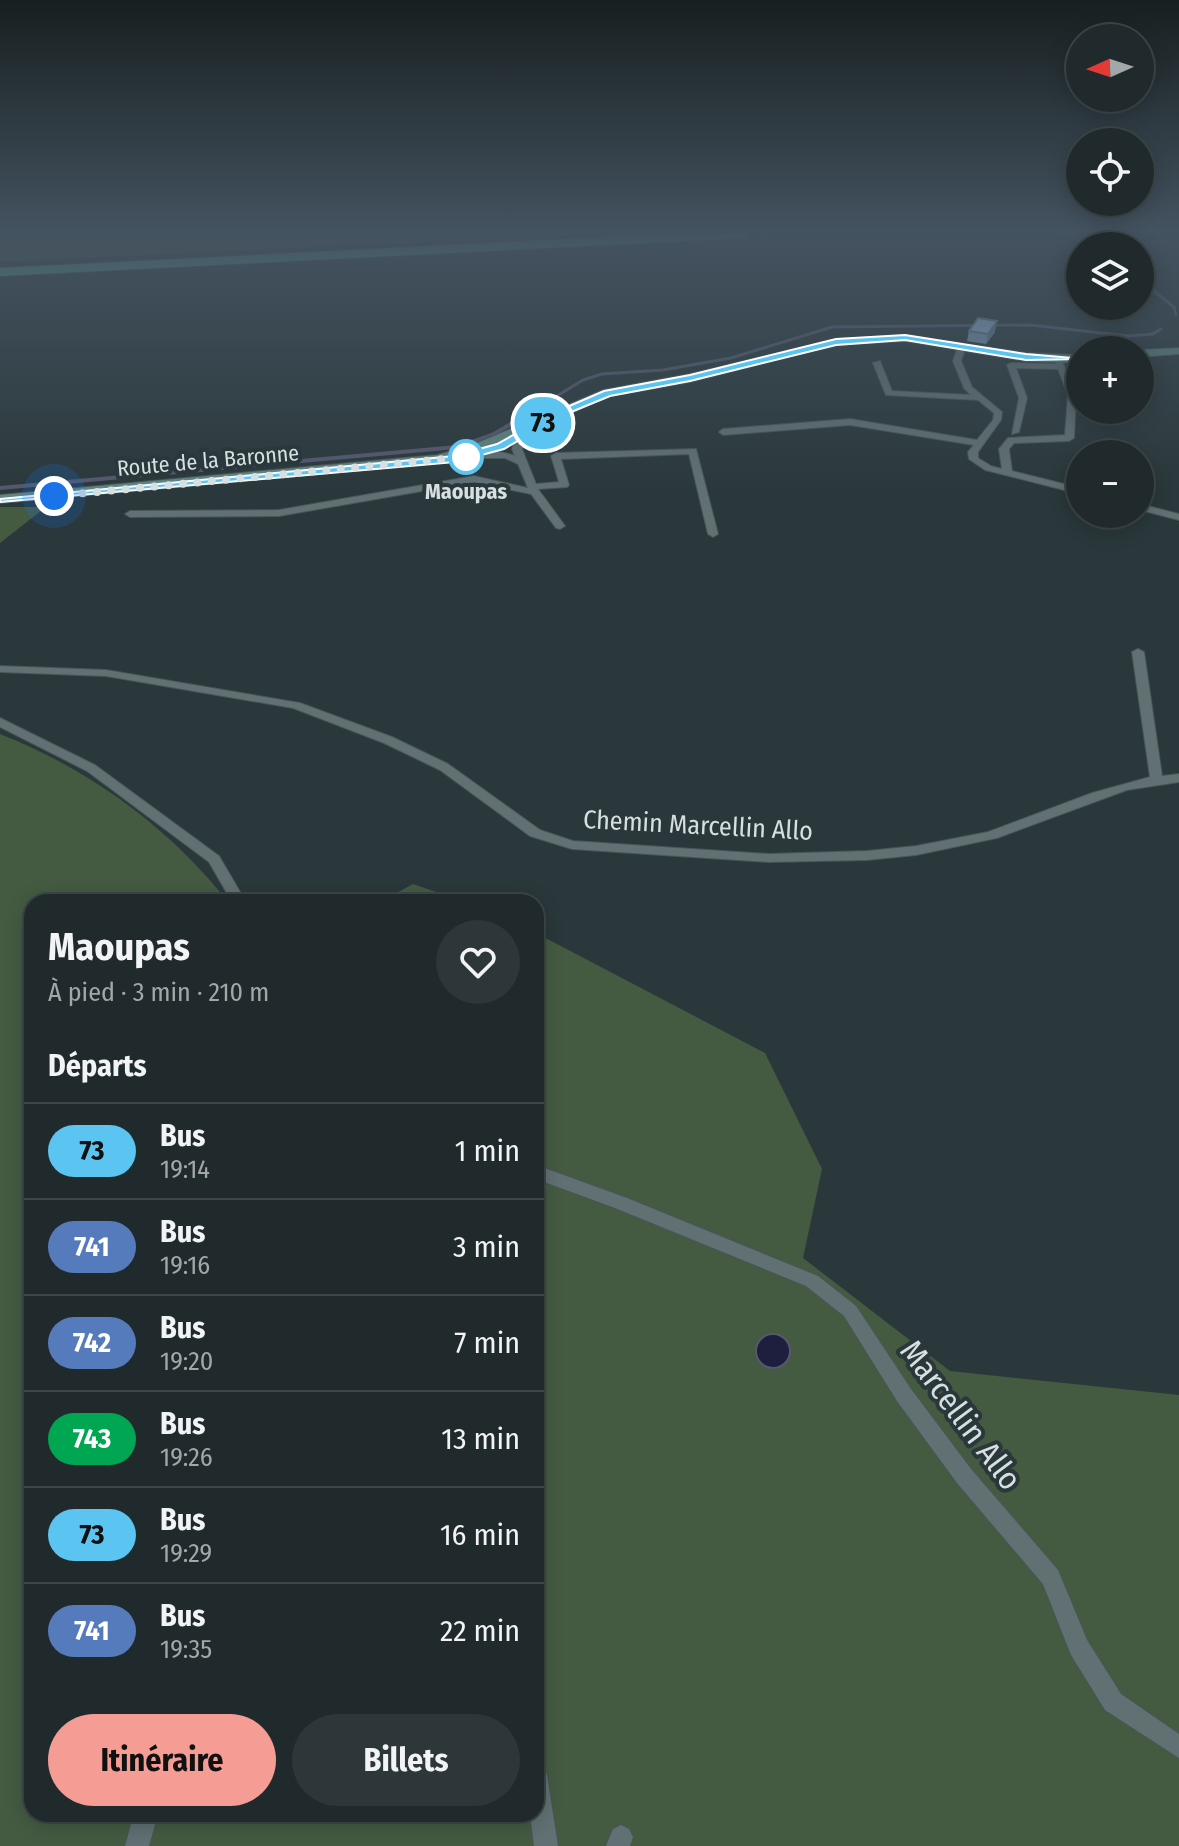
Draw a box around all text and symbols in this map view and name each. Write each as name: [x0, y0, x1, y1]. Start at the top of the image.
north arrow: [1066, 24, 1154, 112]
map controls: [1066, 24, 1154, 528]
button: locate: [1066, 128, 1154, 216]
button: layers: [1066, 232, 1154, 320]
button: +: [1066, 336, 1154, 424]
line badge: 73: [507, 397, 579, 449]
text: 73: [530, 406, 556, 439]
street label: Route de la Baronne: [116, 439, 300, 482]
marker: Maoupas: [449, 440, 483, 474]
button: −: [1066, 440, 1154, 528]
your location: [34, 476, 74, 516]
place label: Maoupas: [425, 478, 507, 505]
street label: Chemin Marcellin Allo: [582, 804, 814, 847]
button: heart: [436, 920, 520, 1004]
text: Maoupas: [48, 924, 190, 970]
text: À pied · 3 min · 210 m: [48, 977, 269, 1008]
text: Départs: [48, 1048, 147, 1084]
text: Bus: [160, 1118, 205, 1154]
text: 1 min: [455, 1133, 520, 1169]
text: 73: [79, 1134, 105, 1167]
text: 19:14: [160, 1154, 210, 1185]
text: Bus: [160, 1214, 205, 1250]
text: 3 min: [453, 1229, 520, 1265]
text: 741: [74, 1230, 110, 1263]
text: 19:16: [160, 1250, 210, 1281]
text: Bus: [160, 1310, 205, 1346]
text: 7 min: [454, 1325, 520, 1361]
text: 742: [73, 1326, 111, 1359]
street label: Marcellin Allo: [892, 1333, 1030, 1497]
text: 19:20: [160, 1346, 213, 1377]
text: Bus: [160, 1406, 205, 1442]
text: 13 min: [441, 1421, 520, 1457]
text: 743: [73, 1422, 111, 1455]
text: 19:26: [160, 1442, 213, 1473]
text: Bus: [160, 1502, 205, 1538]
text: 16 min: [440, 1517, 520, 1553]
text: 73: [79, 1518, 105, 1551]
text: 19:29: [160, 1538, 212, 1569]
text: Bus: [160, 1598, 205, 1634]
text: 22 min: [440, 1613, 520, 1649]
text: 741: [74, 1614, 110, 1647]
text: 19:35: [160, 1634, 212, 1665]
button: Itinéraire: [48, 1714, 276, 1806]
button: Billets: [292, 1714, 520, 1806]

